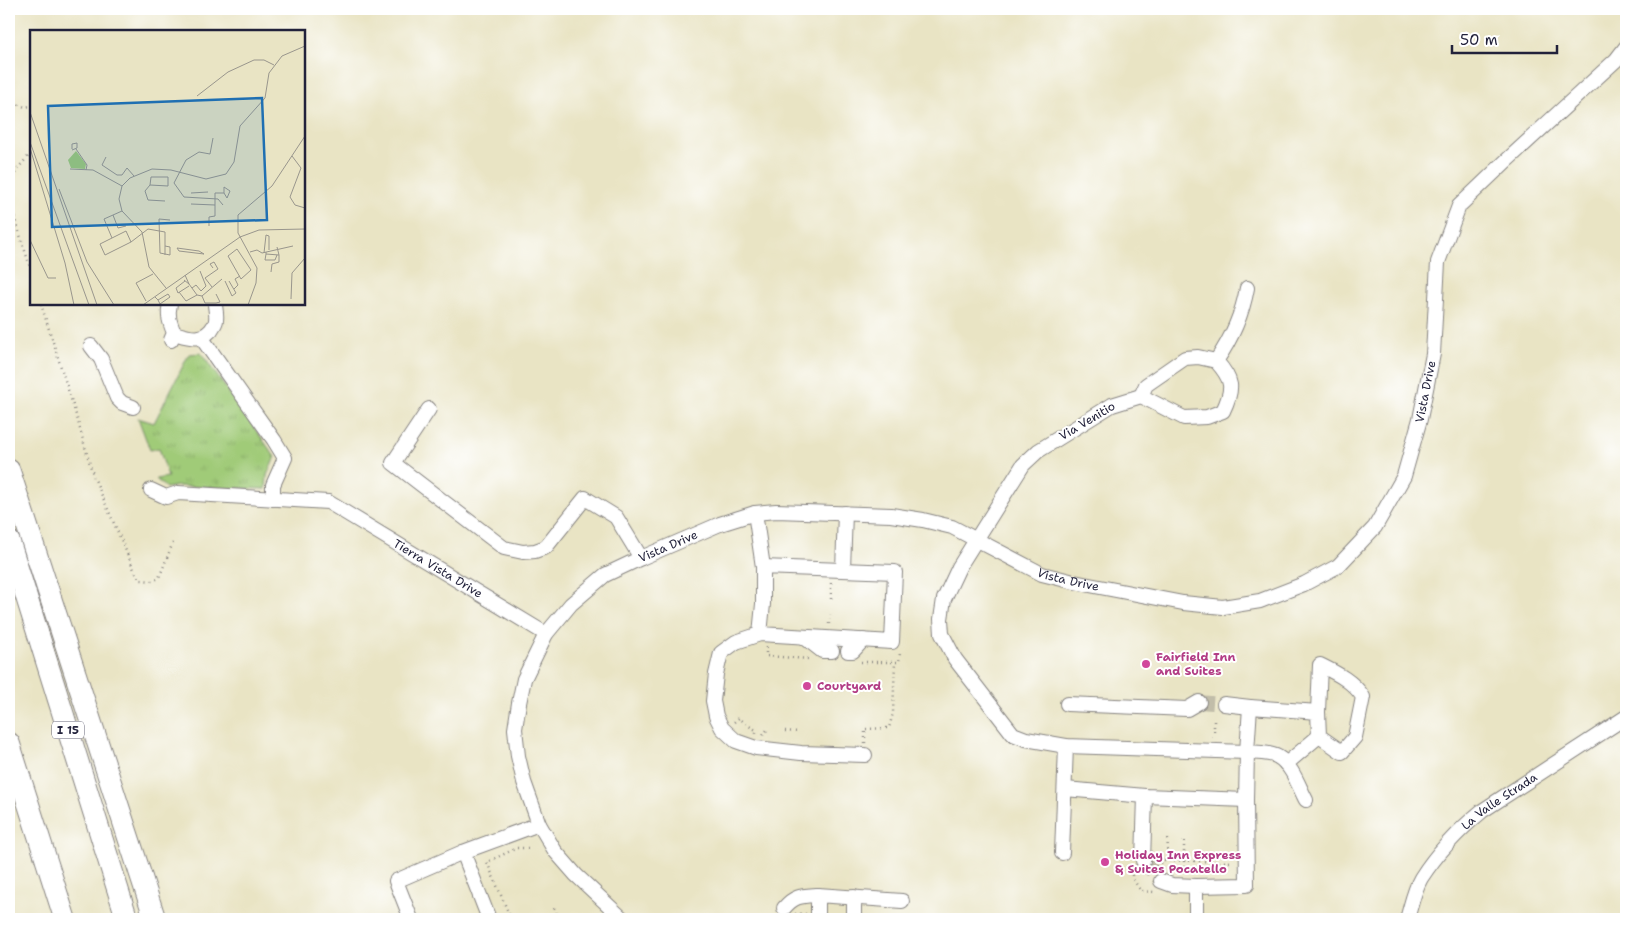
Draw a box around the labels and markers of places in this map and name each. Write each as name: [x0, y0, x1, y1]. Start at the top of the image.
place label: Fairfield Inn and Suites: [1156, 649, 1236, 679]
marker: Fairfield Inn and Suites: [1140, 658, 1152, 670]
place label: Courtyard: [817, 678, 881, 694]
marker: Courtyard: [801, 680, 813, 692]
place label: Holiday Inn Express & Suites Pocatello: [1115, 847, 1241, 877]
marker: Holiday Inn Express & Suites Pocatello: [1099, 856, 1111, 868]

